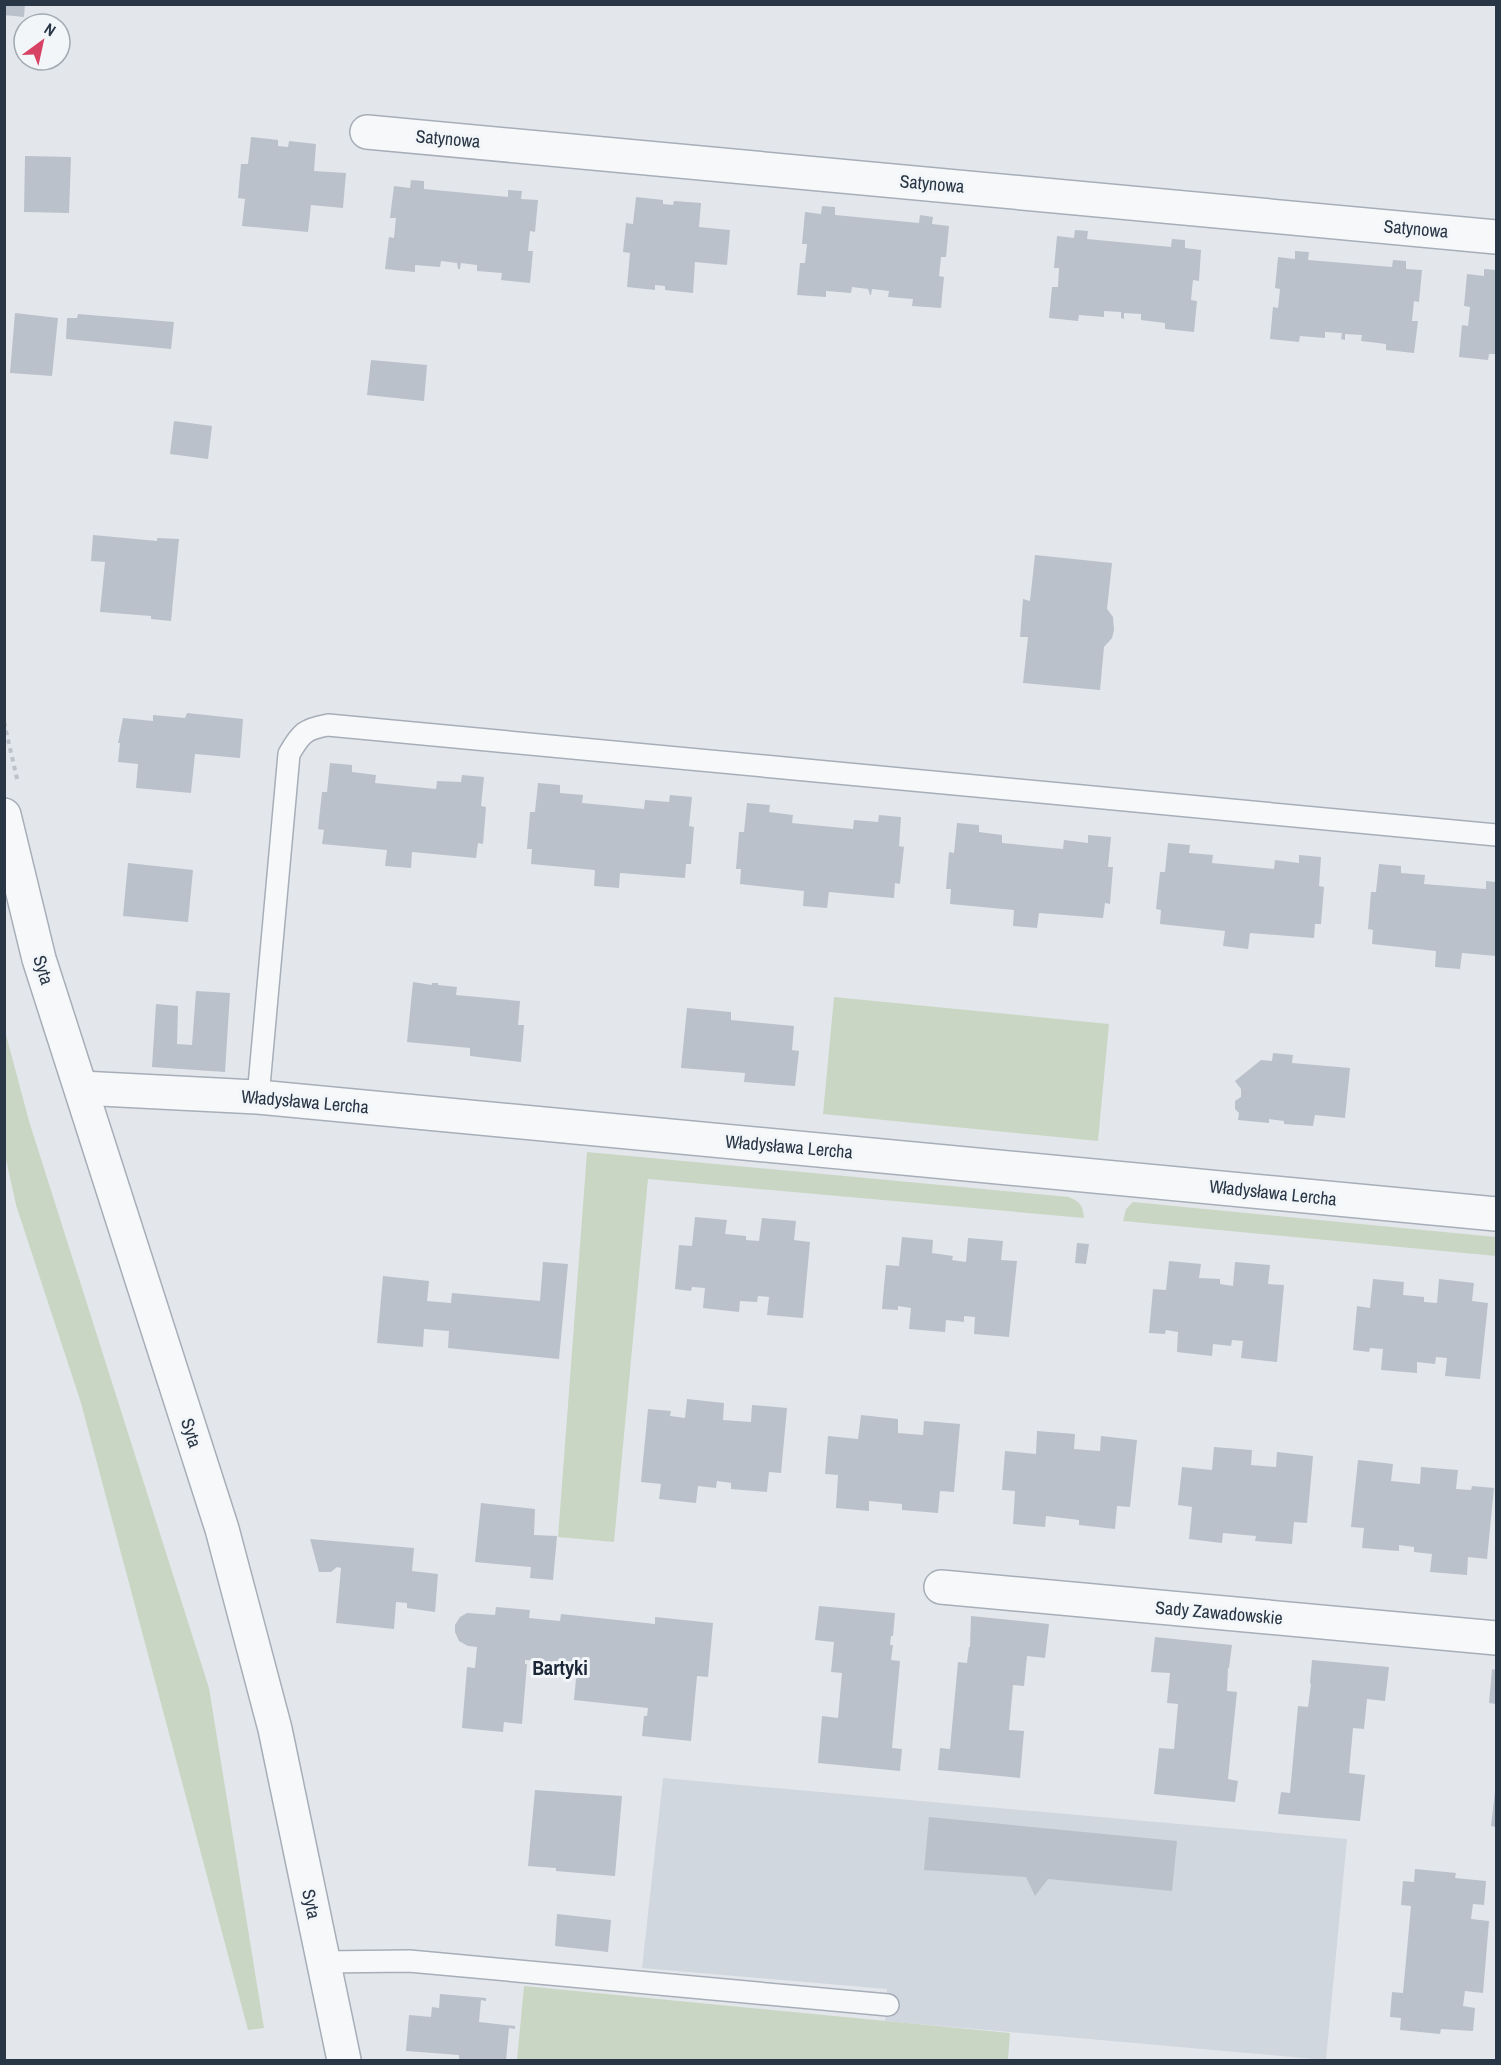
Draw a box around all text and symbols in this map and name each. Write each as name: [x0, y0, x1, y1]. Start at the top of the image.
north arrow: [12, 12, 72, 72]
text: N: [40, 18, 60, 41]
street label: Satynowa: [415, 123, 481, 154]
street label: Satynowa: [899, 168, 965, 199]
street label: Satynowa: [1383, 213, 1449, 244]
street label: Syta: [27, 952, 60, 988]
street label: Władysława Lercha: [240, 1083, 370, 1120]
street label: Władysława Lercha: [724, 1128, 854, 1165]
street label: Władysława Lercha: [1208, 1173, 1338, 1212]
street label: Syta: [175, 1415, 208, 1451]
street label: Sady Zawadowskie: [1154, 1594, 1284, 1631]
district label: Bartyki: [532, 1654, 588, 1681]
street label: Syta: [296, 1887, 327, 1921]

